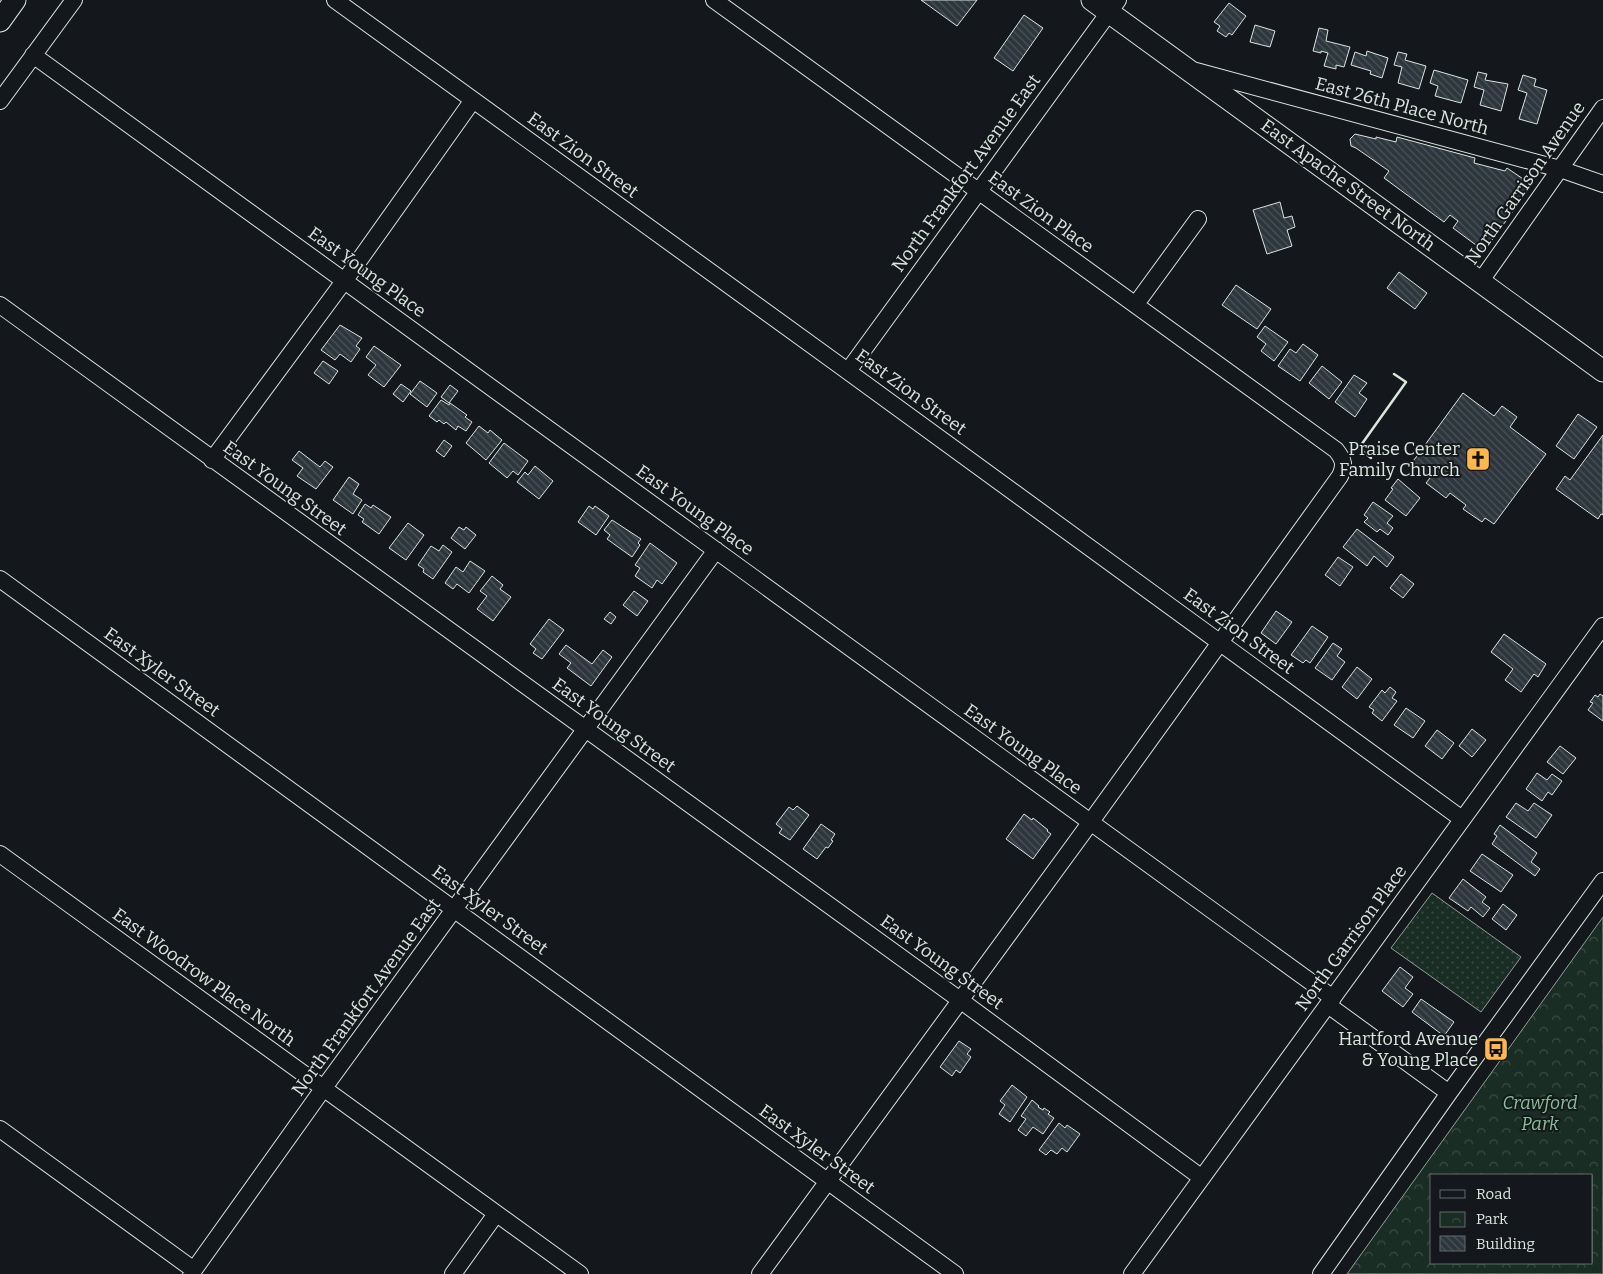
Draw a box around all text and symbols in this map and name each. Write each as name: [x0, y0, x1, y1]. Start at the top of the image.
street label: North Frankfort Avenue East: [887, 69, 1045, 276]
street label: East 26th Place North: [1313, 72, 1491, 140]
street label: North Garrison Avenue: [1460, 97, 1590, 269]
street label: East Zion Street: [523, 107, 643, 203]
street label: East Apache Street North: [1257, 114, 1439, 256]
street label: East Zion Place: [984, 166, 1098, 258]
street label: East Young Place: [304, 222, 430, 322]
street label: East Zion Street: [851, 344, 971, 440]
street label: East Young Street: [219, 436, 351, 540]
place label: Praise Center Family Church: [1339, 438, 1460, 481]
church icon: Praise Center Family Church: [1465, 446, 1491, 472]
street label: East Young Place: [632, 460, 758, 560]
street label: East Zion Street: [1179, 583, 1299, 679]
street label: East Xyler Street: [100, 623, 225, 722]
street label: East Young Street: [548, 673, 680, 777]
street label: East Young Place: [960, 699, 1086, 799]
street label: East Xyler Street: [428, 861, 553, 960]
street label: North Garrison Place: [1291, 861, 1411, 1015]
street label: North Frankfort Avenue East: [287, 893, 445, 1100]
street label: East Woodrow Place North: [108, 903, 300, 1051]
street label: East Young Street: [876, 910, 1008, 1014]
place label: Hartford Avenue & Young Place: [1338, 1028, 1478, 1071]
bus stop icon: Hartford Avenue & Young Place: [1483, 1036, 1509, 1062]
park label: Crawford Park: [1502, 1092, 1578, 1135]
street label: East Xyler Street: [755, 1100, 880, 1199]
legend: [1430, 1174, 1593, 1264]
text: Road: [1476, 1185, 1511, 1203]
text: Park: [1476, 1210, 1508, 1228]
text: Building: [1476, 1235, 1535, 1253]

